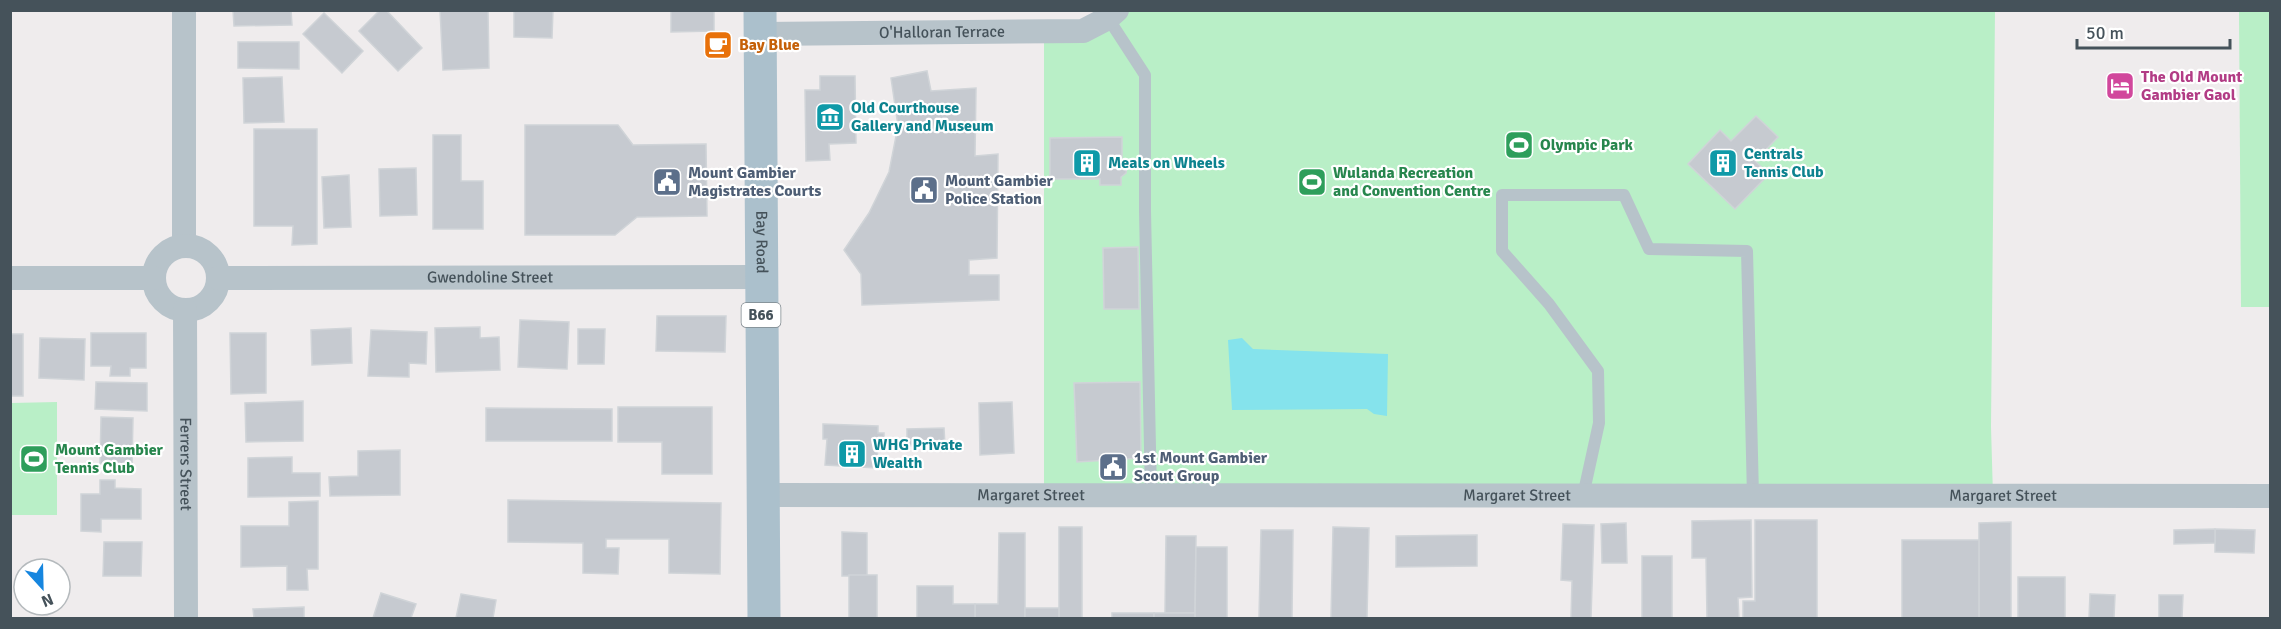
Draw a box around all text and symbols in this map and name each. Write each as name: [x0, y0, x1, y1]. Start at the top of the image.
scale bar: [2077, 12, 2230, 50]
street label: O'Halloran Terrace: [879, 22, 1005, 43]
text: 50 m: [2086, 22, 2124, 44]
cafe icon: Bay Blue: [702, 29, 734, 61]
place label: Bay Blue: [739, 35, 800, 55]
place label: The Old Mount Gambier Gaol: [2141, 67, 2242, 105]
hotel icon: The Old Mount Gambier Gaol: [2104, 70, 2136, 102]
place label: Old Courthouse Gallery and Museum: [851, 98, 994, 136]
museum icon: Old Courthouse Gallery and Museum: [814, 101, 846, 133]
sports icon: Olympic Park: [1503, 129, 1535, 161]
place label: Olympic Park: [1540, 135, 1634, 155]
place label: Centrals Tennis Club: [1744, 144, 1824, 182]
building icon: Meals on Wheels: [1071, 147, 1103, 179]
building icon: Centrals Tennis Club: [1707, 147, 1739, 179]
place label: Meals on Wheels: [1108, 153, 1225, 173]
place label: Mount Gambier Magistrates Courts: [688, 163, 821, 201]
place label: Wulanda Recreation and Convention Centre: [1333, 163, 1491, 201]
public building icon: Mount Gambier Magistrates Courts: [651, 166, 683, 198]
sports icon: Wulanda Recreation and Convention Centre: [1296, 166, 1328, 198]
place label: Mount Gambier Police Station: [945, 171, 1054, 209]
public building icon: Mount Gambier Police Station: [908, 174, 940, 206]
street label: Bay Road: [751, 210, 772, 274]
street label: Gwendoline Street: [427, 267, 554, 288]
road number: B66: [742, 303, 780, 327]
street label: Ferrers Street: [175, 417, 196, 511]
place label: WHG Private Wealth: [873, 435, 963, 473]
building icon: WHG Private Wealth: [836, 438, 868, 470]
place label: Mount Gambier Tennis Club: [55, 440, 164, 478]
sports icon: Mount Gambier Tennis Club: [18, 443, 50, 475]
place label: 1st Mount Gambier Scout Group: [1134, 448, 1268, 486]
public building icon: 1st Mount Gambier Scout Group: [1097, 451, 1129, 483]
street label: Margaret Street: [977, 485, 1085, 505]
street label: Margaret Street: [1463, 485, 1571, 506]
street label: Margaret Street: [1949, 486, 2057, 506]
north arrow: [12, 557, 72, 617]
text: N: [38, 589, 56, 611]

